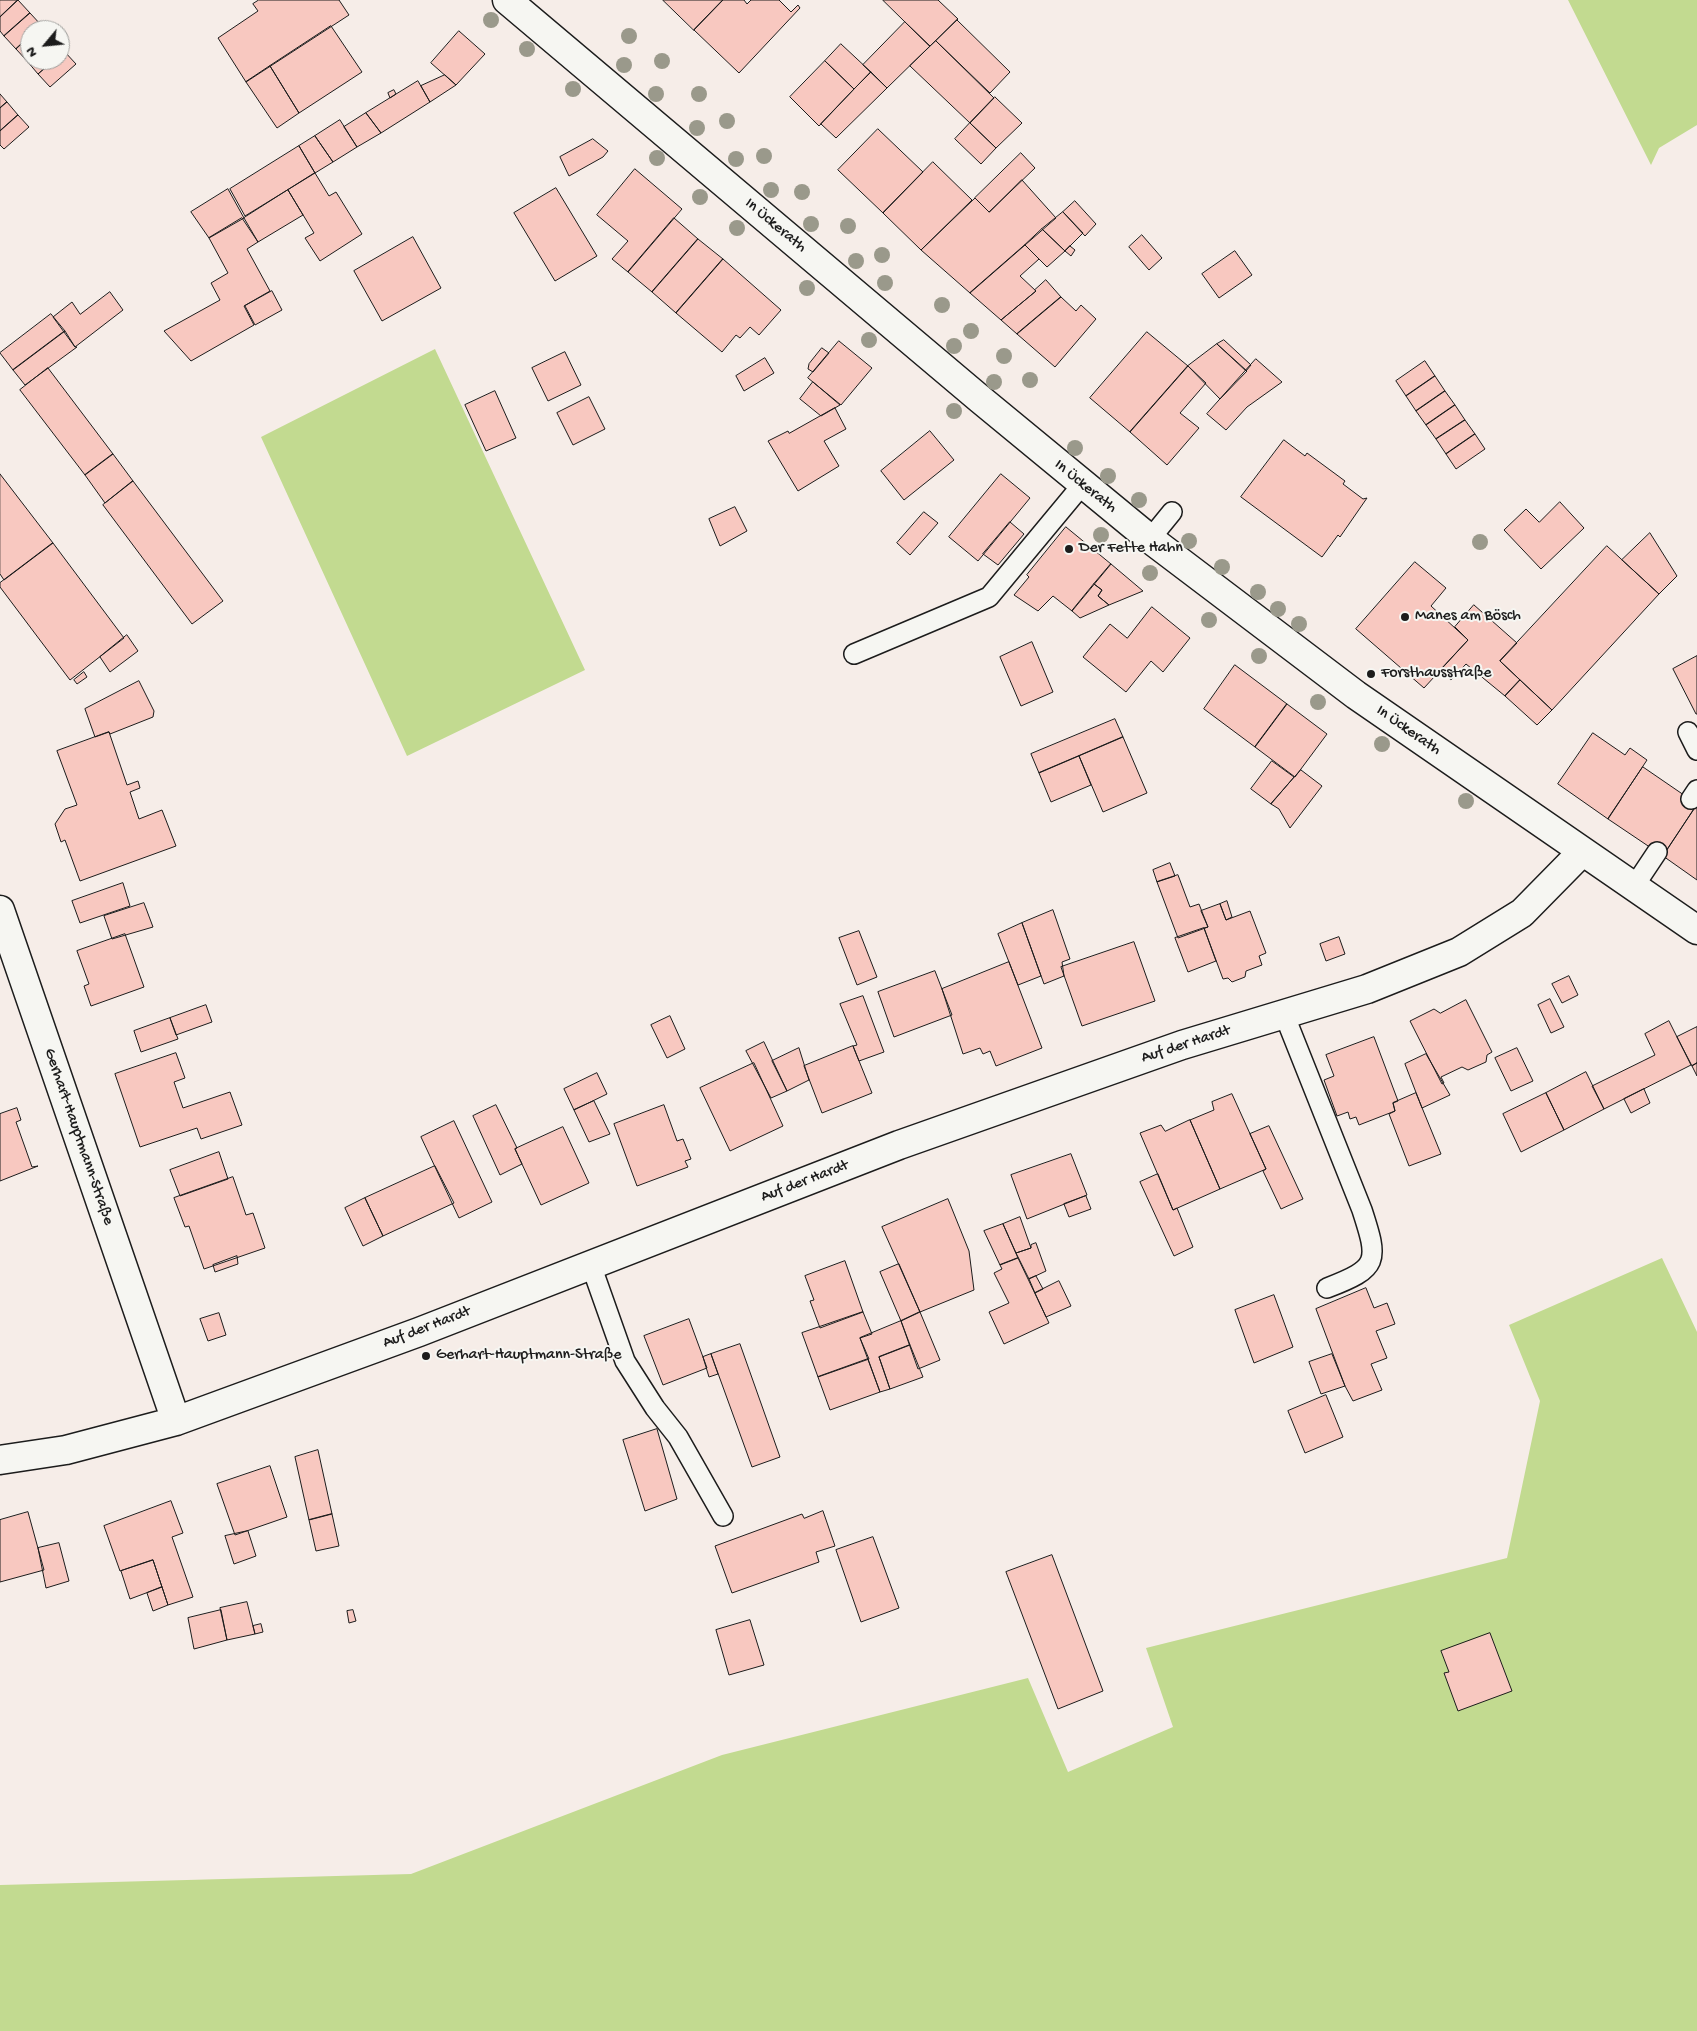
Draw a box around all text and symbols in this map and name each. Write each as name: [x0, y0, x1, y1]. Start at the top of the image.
north arrow: [20, 20, 70, 70]
text: N: [23, 44, 42, 60]
street label: In Ückerath: [740, 195, 810, 257]
street label: In Ückerath: [1050, 456, 1120, 518]
place label: Der Fette Hahn: [1079, 539, 1183, 559]
marker: Der Fette Hahn: [1063, 543, 1075, 555]
place label: Manes am Bösch: [1415, 607, 1521, 627]
marker: Manes am Bösch: [1399, 611, 1411, 623]
place label: Forsthausstraße: [1381, 664, 1491, 684]
marker: Forsthausstraße: [1365, 668, 1377, 680]
street label: In Ückerath: [1372, 702, 1444, 760]
street label: Auf der Hardt: [1139, 1022, 1233, 1068]
street label: Gerhart-Hauptmann-Straße: [39, 1046, 117, 1228]
street label: Auf der Hardt: [758, 1156, 852, 1208]
street label: Auf der Hardt: [380, 1302, 474, 1354]
place label: Gerhart-Hauptmann-Straße: [436, 1346, 622, 1366]
marker: Gerhart-Hauptmann-Straße: [420, 1350, 432, 1362]

